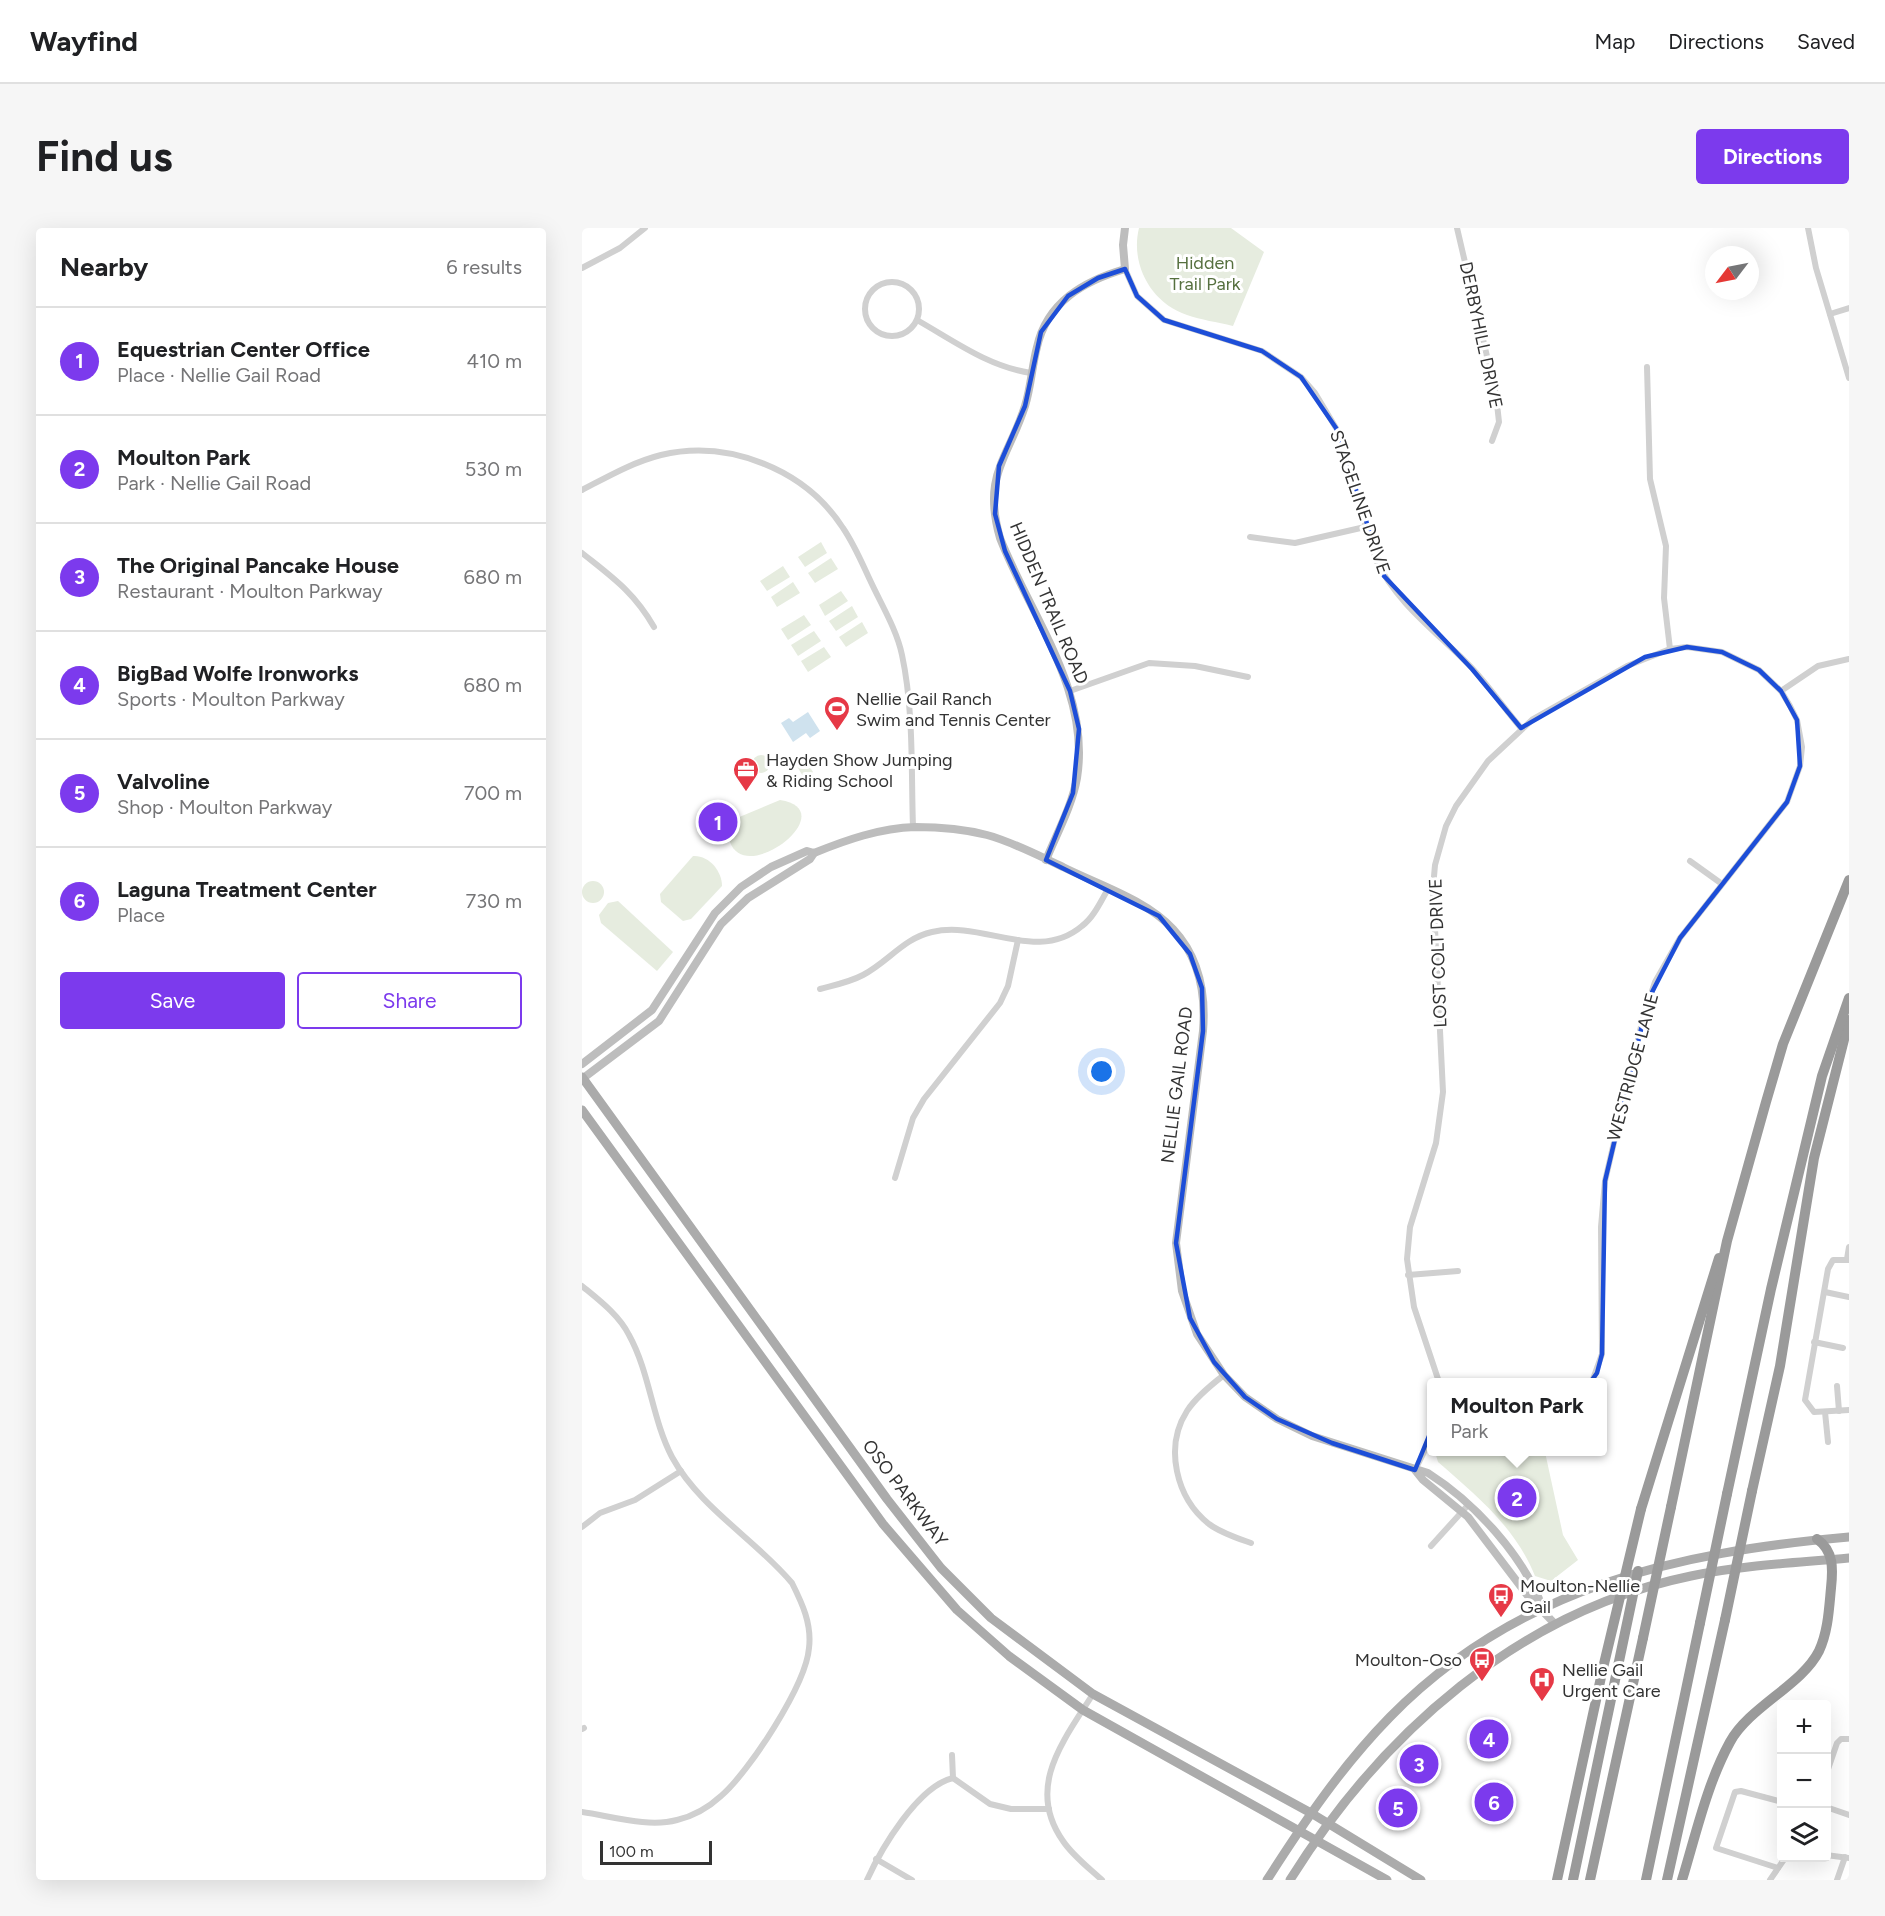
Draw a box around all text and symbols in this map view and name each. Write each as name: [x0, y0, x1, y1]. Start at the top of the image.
text: Wayfind: [30, 24, 138, 58]
text: Map: [1594, 29, 1635, 54]
text: Directions: [1668, 29, 1764, 54]
text: Saved: [1797, 29, 1855, 54]
button: Directions: [1696, 129, 1849, 184]
text: Find us: [36, 131, 173, 182]
north arrow: [1705, 246, 1759, 300]
text: Nearby: [60, 251, 148, 283]
park label: Hidden Trail Park: [1169, 252, 1241, 295]
text: 6 results: [446, 255, 522, 279]
street label: DERBYHILL DRIVE: [1455, 260, 1507, 410]
text: Equestrian Center Office: [117, 336, 370, 363]
text: 1: [75, 349, 84, 373]
text: 410 m: [467, 349, 522, 373]
text: Place · Nellie Gail Road: [117, 363, 321, 387]
street label: STAGELINE DRIVE: [1325, 427, 1395, 577]
text: Moulton Park: [117, 444, 251, 471]
text: 2: [74, 457, 85, 481]
text: 530 m: [465, 457, 522, 481]
text: Park · Nellie Gail Road: [117, 471, 311, 495]
street label: HIDDEN TRAIL ROAD: [1005, 519, 1093, 687]
text: The Original Pancake House: [117, 552, 399, 579]
text: 3: [74, 565, 85, 589]
text: 680 m: [464, 565, 522, 589]
text: Restaurant · Moulton Parkway: [117, 579, 383, 603]
text: BigBad Wolfe Ironworks: [117, 660, 359, 687]
text: 4: [73, 673, 86, 697]
text: 680 m: [464, 673, 522, 697]
text: Sports · Moulton Parkway: [117, 687, 345, 711]
place label: Nellie Gail Ranch Swim and Tennis Center: [856, 688, 1051, 731]
sports icon: Nellie Gail Ranch Swim and Tennis Center: [822, 694, 852, 732]
place label: Hayden Show Jumping & Riding School: [766, 749, 953, 792]
office icon: Hayden Show Jumping & Riding School: [731, 755, 761, 793]
text: Valvoline: [117, 768, 210, 795]
text: 5: [74, 781, 85, 805]
text: 700 m: [464, 781, 522, 805]
text: Shop · Moulton Parkway: [117, 795, 332, 819]
pin: 1: [698, 800, 738, 844]
text: Laguna Treatment Center: [117, 876, 377, 903]
street label: LOST COLT DRIVE: [1424, 878, 1452, 1028]
text: 6: [74, 889, 85, 913]
text: 730 m: [466, 889, 522, 913]
text: Place: [117, 903, 165, 927]
button: Save: [60, 972, 285, 1029]
button: Share: [297, 972, 522, 1029]
street label: WESTRIDGE LANE: [1603, 991, 1663, 1143]
street label: NELLIE GAIL ROAD: [1156, 1005, 1198, 1165]
your location: [1087, 1057, 1116, 1086]
popup: [1427, 1378, 1607, 1456]
text: Moulton Park: [1450, 1392, 1584, 1419]
text: Park: [1450, 1419, 1488, 1443]
street label: OSO PARKWAY: [858, 1435, 952, 1551]
pin: 2: [1498, 1476, 1536, 1520]
place label: Moulton-Nellie Gail: [1520, 1575, 1640, 1618]
bus stop icon: Moulton-Nellie Gail: [1486, 1581, 1516, 1619]
bus stop icon: Moulton-Oso: [1467, 1645, 1497, 1683]
place label: Moulton-Oso: [1355, 1649, 1462, 1671]
place label: Nellie Gail Urgent Care: [1562, 1659, 1661, 1702]
hospital icon: Nellie Gail Urgent Care: [1527, 1665, 1557, 1703]
map controls: [1777, 1700, 1831, 1862]
button: +: [1777, 1700, 1831, 1754]
pin: 4: [1470, 1716, 1508, 1762]
pin: 3: [1400, 1742, 1438, 1786]
button: −: [1777, 1754, 1831, 1808]
pin: 6: [1474, 1780, 1514, 1824]
pin: 5: [1378, 1786, 1418, 1830]
button: layers: [1777, 1808, 1831, 1862]
scale bar: [600, 1838, 712, 1866]
text: 100 m: [609, 1842, 654, 1861]

